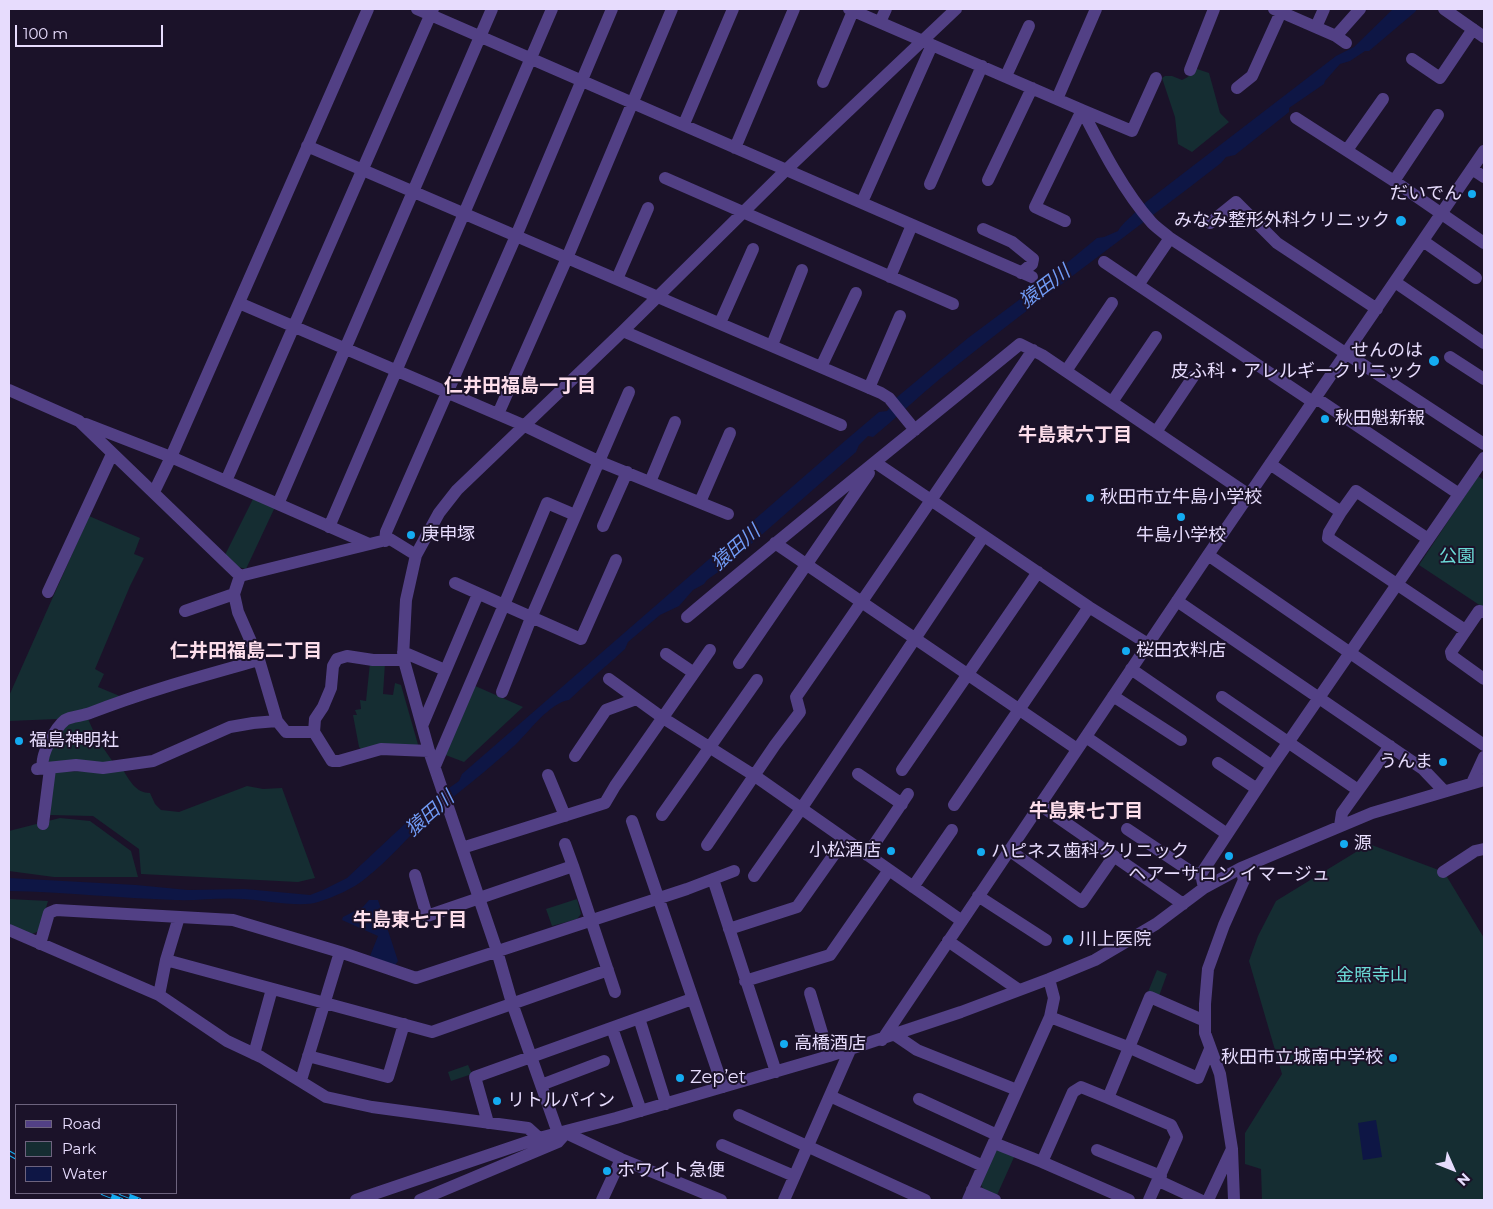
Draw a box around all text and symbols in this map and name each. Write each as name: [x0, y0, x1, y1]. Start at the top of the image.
scale bar: [18, 15, 165, 47]
text: 100 m: [23, 24, 68, 43]
place label: だいでん: [1390, 183, 1462, 205]
marker: だいでん: [1466, 188, 1478, 200]
place label: みなみ整形外科クリニック: [1174, 210, 1390, 232]
marker: みなみ整形外科クリニック: [1394, 214, 1408, 228]
water label: 猿田川: [1015, 261, 1075, 313]
place label: せんのは 皮ふ科・アレルギークリニック: [1171, 340, 1423, 382]
marker: せんのは 皮ふ科・アレルギークリニック: [1427, 354, 1441, 368]
district label: 仁井田福島一丁目: [444, 375, 596, 397]
place label: 秋田魁新報: [1335, 408, 1425, 430]
marker: 秋田魁新報: [1319, 413, 1331, 425]
district label: 牛島東六丁目: [1018, 424, 1132, 446]
place label: 秋田市立牛島小学校: [1100, 487, 1262, 509]
marker: 秋田市立牛島小学校: [1084, 492, 1096, 504]
marker: 牛島小学校: [1175, 511, 1187, 523]
water label: 猿田川: [707, 521, 765, 575]
place label: 庚申塚: [421, 524, 475, 546]
place label: 牛島小学校: [1136, 525, 1226, 547]
marker: 庚申塚: [405, 529, 417, 541]
park label: 公園: [1439, 546, 1475, 568]
district label: 仁井田福島二丁目: [170, 640, 322, 662]
place label: 桜田衣料店: [1136, 640, 1226, 662]
marker: 桜田衣料店: [1120, 645, 1132, 657]
place label: 福島神明社: [29, 730, 119, 752]
marker: 福島神明社: [13, 735, 25, 747]
place label: うんま: [1379, 751, 1433, 773]
marker: うんま: [1437, 756, 1449, 768]
water label: 猿田川: [401, 787, 459, 841]
district label: 牛島東七丁目: [1029, 800, 1143, 822]
place label: 源: [1354, 833, 1372, 855]
marker: 源: [1338, 838, 1350, 850]
place label: 小松酒店: [809, 840, 881, 862]
place label: ハピネス歯科クリニック: [991, 841, 1189, 863]
marker: 小松酒店: [885, 845, 897, 857]
marker: ハピネス歯科クリニック: [975, 846, 987, 858]
marker: ヘアーサロン イマージュ: [1223, 850, 1235, 862]
place label: ヘアーサロン イマージュ: [1128, 864, 1330, 886]
district label: 牛島東七丁目: [353, 909, 467, 931]
place label: 川上医院: [1079, 929, 1151, 951]
marker: 川上医院: [1061, 933, 1075, 947]
park label: 金照寺山: [1336, 965, 1408, 987]
place label: 高橋酒店: [794, 1033, 866, 1055]
marker: 高橋酒店: [778, 1038, 790, 1050]
place label: 秋田市立城南中学校: [1221, 1047, 1383, 1069]
marker: 秋田市立城南中学校: [1387, 1052, 1399, 1064]
place label: Zep’et: [690, 1067, 746, 1089]
marker: Zep’et: [674, 1072, 686, 1084]
place label: リトルパイン: [507, 1090, 615, 1112]
marker: リトルパイン: [491, 1095, 503, 1107]
legend: [15, 1104, 178, 1194]
text: Road: [62, 1114, 101, 1133]
text: Park: [62, 1139, 96, 1158]
north arrow: [1428, 1144, 1478, 1194]
place label: ホワイト急便: [617, 1160, 725, 1182]
text: Water: [62, 1164, 108, 1183]
marker: ホワイト急便: [601, 1165, 613, 1177]
text: N: [1453, 1169, 1474, 1190]

